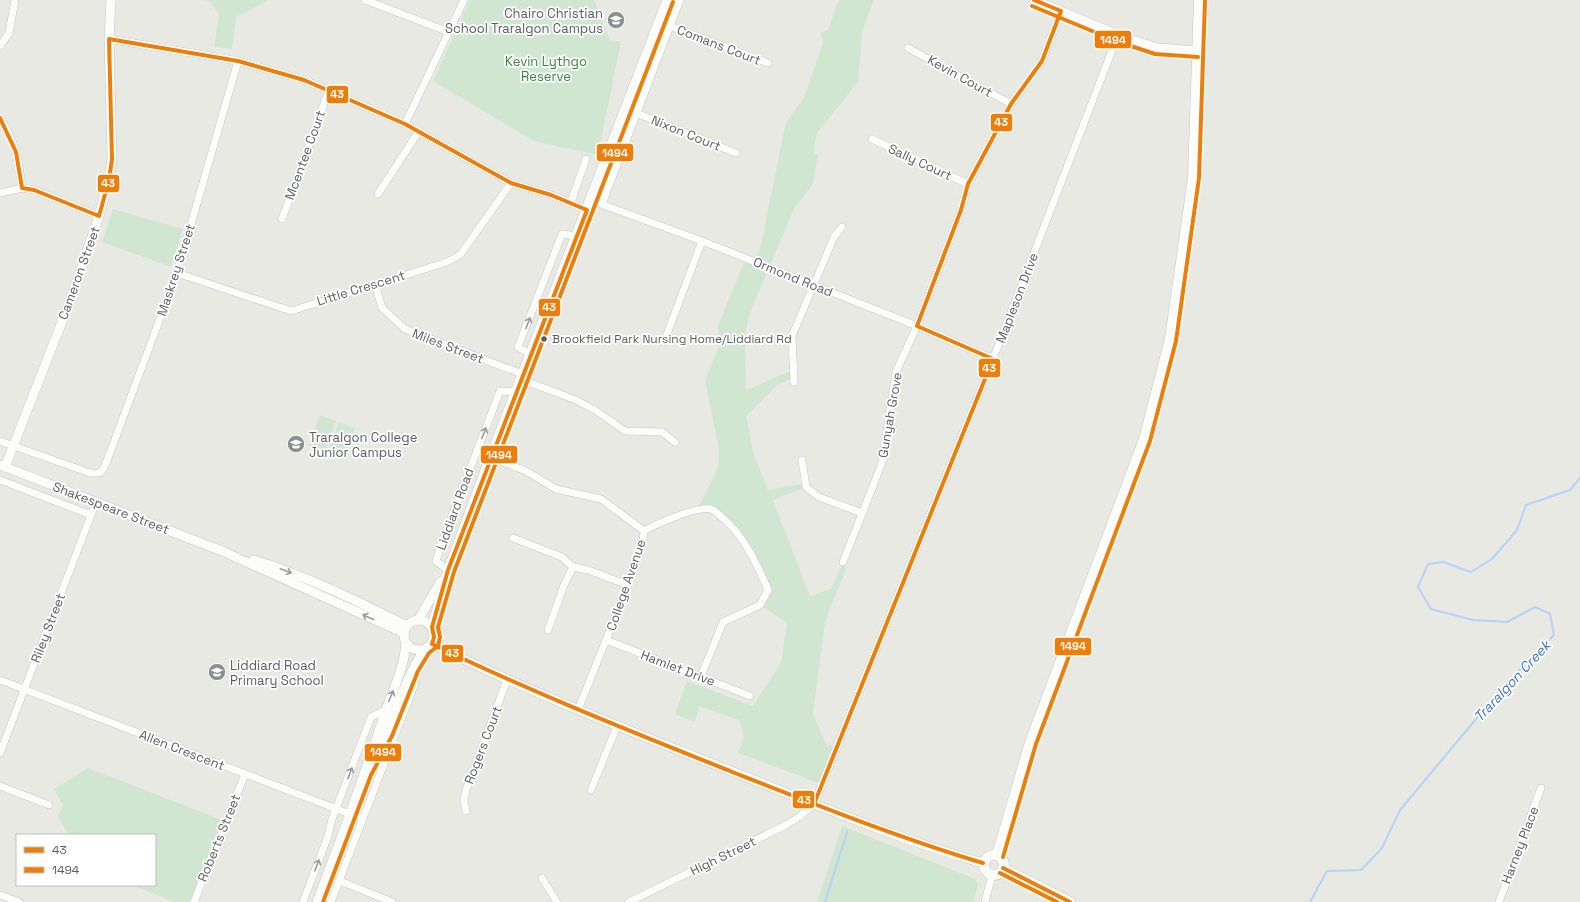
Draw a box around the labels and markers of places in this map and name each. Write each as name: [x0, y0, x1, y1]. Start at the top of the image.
place label: Chairo Christian School Traralgon Campus: [445, 5, 603, 37]
school or university icon: Chairo Christian School Traralgon Campus: [606, 10, 626, 30]
place label: Brookfield Park Nursing Home/Liddiard Rd: [552, 331, 792, 347]
marker: Brookfield Park Nursing Home/Liddiard Rd: [539, 334, 549, 344]
place label: Traralgon College Junior Campus: [309, 429, 417, 461]
school or university icon: Traralgon College Junior Campus: [286, 434, 306, 454]
place label: Liddiard Road Primary School: [230, 657, 324, 689]
school or university icon: Liddiard Road Primary School: [207, 662, 227, 682]

